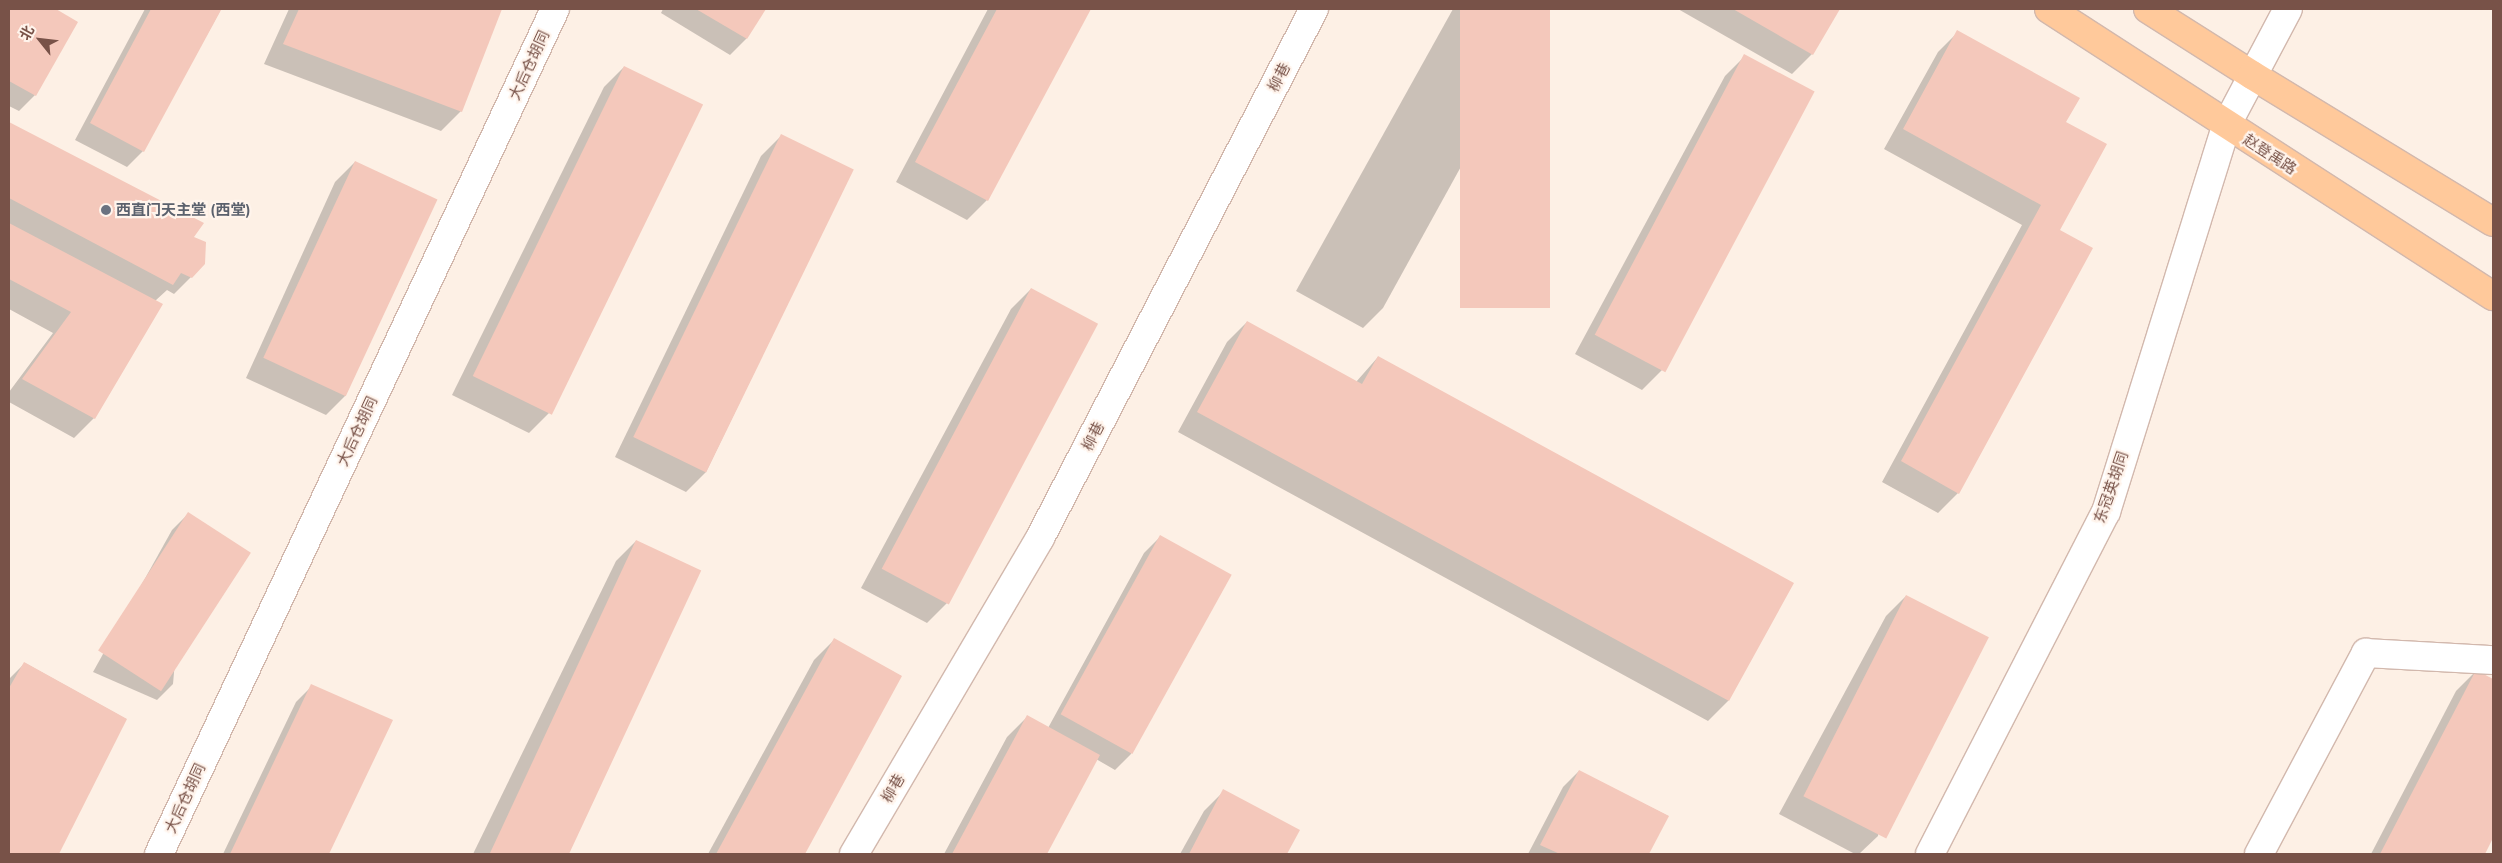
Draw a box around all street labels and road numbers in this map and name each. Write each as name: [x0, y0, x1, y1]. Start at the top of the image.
street label: 大后仓胡同: [505, 27, 553, 103]
street label: 柳巷: [1264, 60, 1294, 94]
street label: 赵登禹路: [2240, 130, 2300, 178]
street label: 大后仓胡同: [333, 393, 381, 469]
street label: 柳巷: [1078, 419, 1108, 453]
street label: 东冠英胡同: [2090, 449, 2132, 525]
street label: 大后仓胡同: [161, 760, 209, 836]
street label: 柳巷: [878, 771, 908, 805]

